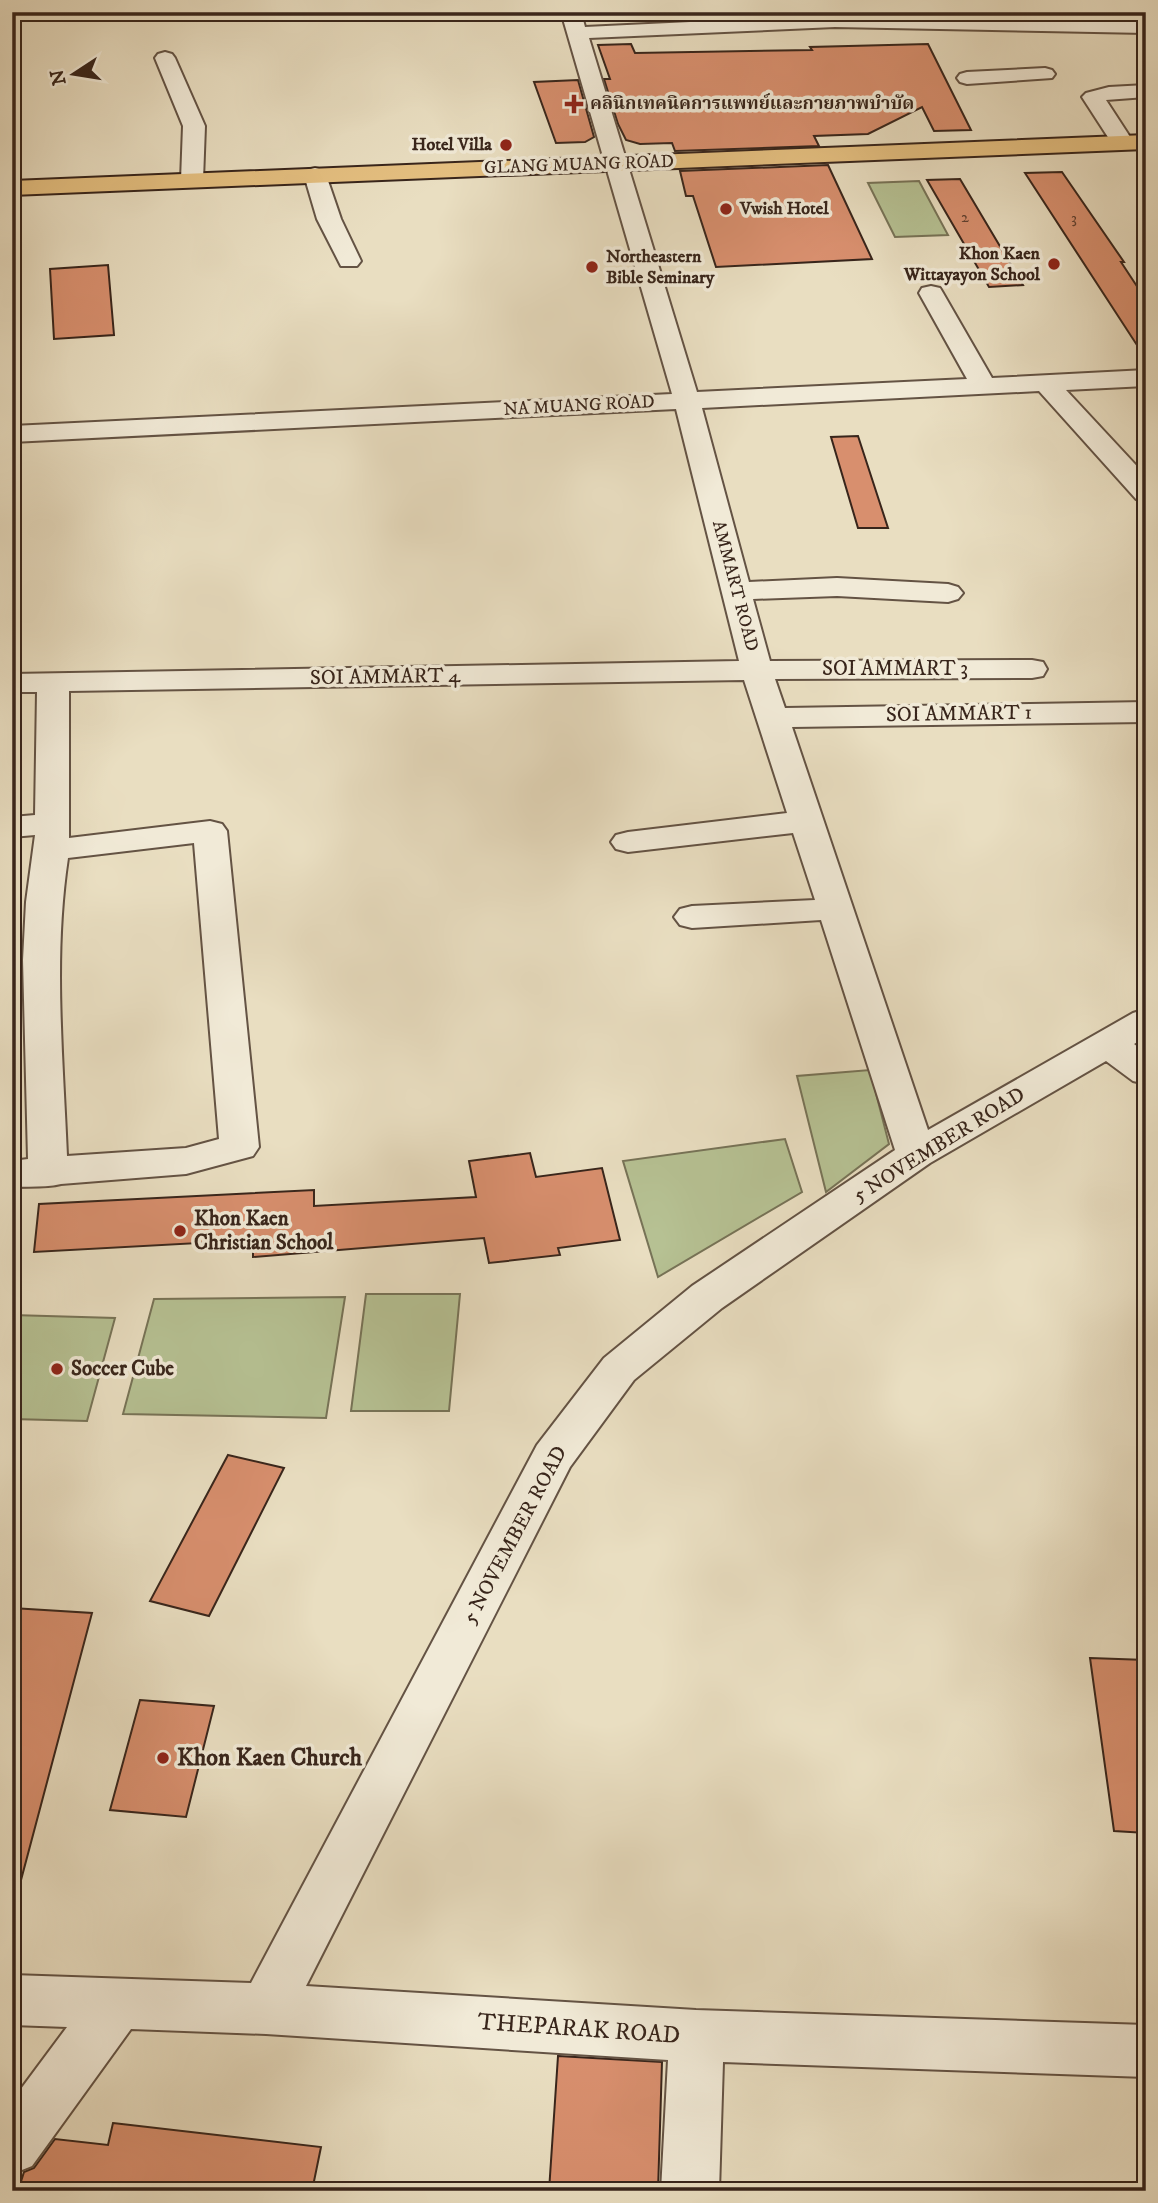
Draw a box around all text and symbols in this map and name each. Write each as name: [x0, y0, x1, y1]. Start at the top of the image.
north arrow: [38, 38, 108, 108]
text: N: [46, 67, 72, 87]
place label: คลินิกเทคนิคการแพทย์และกายภาพบำบัด: [590, 93, 914, 115]
marker: คลินิกเทคนิคการแพทย์และกายภาพบำบัด: [564, 94, 584, 114]
place label: Hotel Villa: [412, 134, 492, 156]
marker: Hotel Villa: [498, 137, 514, 153]
street label: GLANG MUANG ROAD: [484, 151, 674, 179]
place label: Vwish Hotel: [739, 198, 829, 220]
marker: Vwish Hotel: [718, 201, 734, 217]
house number: 2: [961, 207, 969, 227]
house number: 3: [1071, 208, 1077, 228]
place label: Khon Kaen Wittayayon School: [903, 243, 1041, 286]
place label: Northeastern Bible Seminary: [606, 246, 715, 289]
marker: Khon Kaen Wittayayon School: [1046, 256, 1062, 272]
marker: Northeastern Bible Seminary: [584, 259, 600, 275]
street label: NA MUANG ROAD: [503, 391, 655, 421]
street label: AMMART ROAD: [707, 518, 763, 654]
street label: SOI AMMART 3: [822, 656, 968, 682]
street label: SOI AMMART 4: [310, 663, 461, 691]
street label: SOI AMMART 1: [886, 700, 1032, 728]
street label: 5 NOVEMBER ROAD: [848, 1081, 1030, 1209]
place label: Khon Kaen Christian School: [194, 1206, 334, 1256]
marker: Khon Kaen Christian School: [172, 1223, 188, 1239]
place label: Soccer Cube: [71, 1356, 174, 1382]
marker: Soccer Cube: [49, 1361, 65, 1377]
street label: 5 NOVEMBER ROAD: [457, 1441, 573, 1629]
place label: Khon Kaen Church: [177, 1743, 363, 1773]
marker: Khon Kaen Church: [155, 1750, 171, 1766]
street label: THEPARAK ROAD: [477, 2007, 681, 2051]

